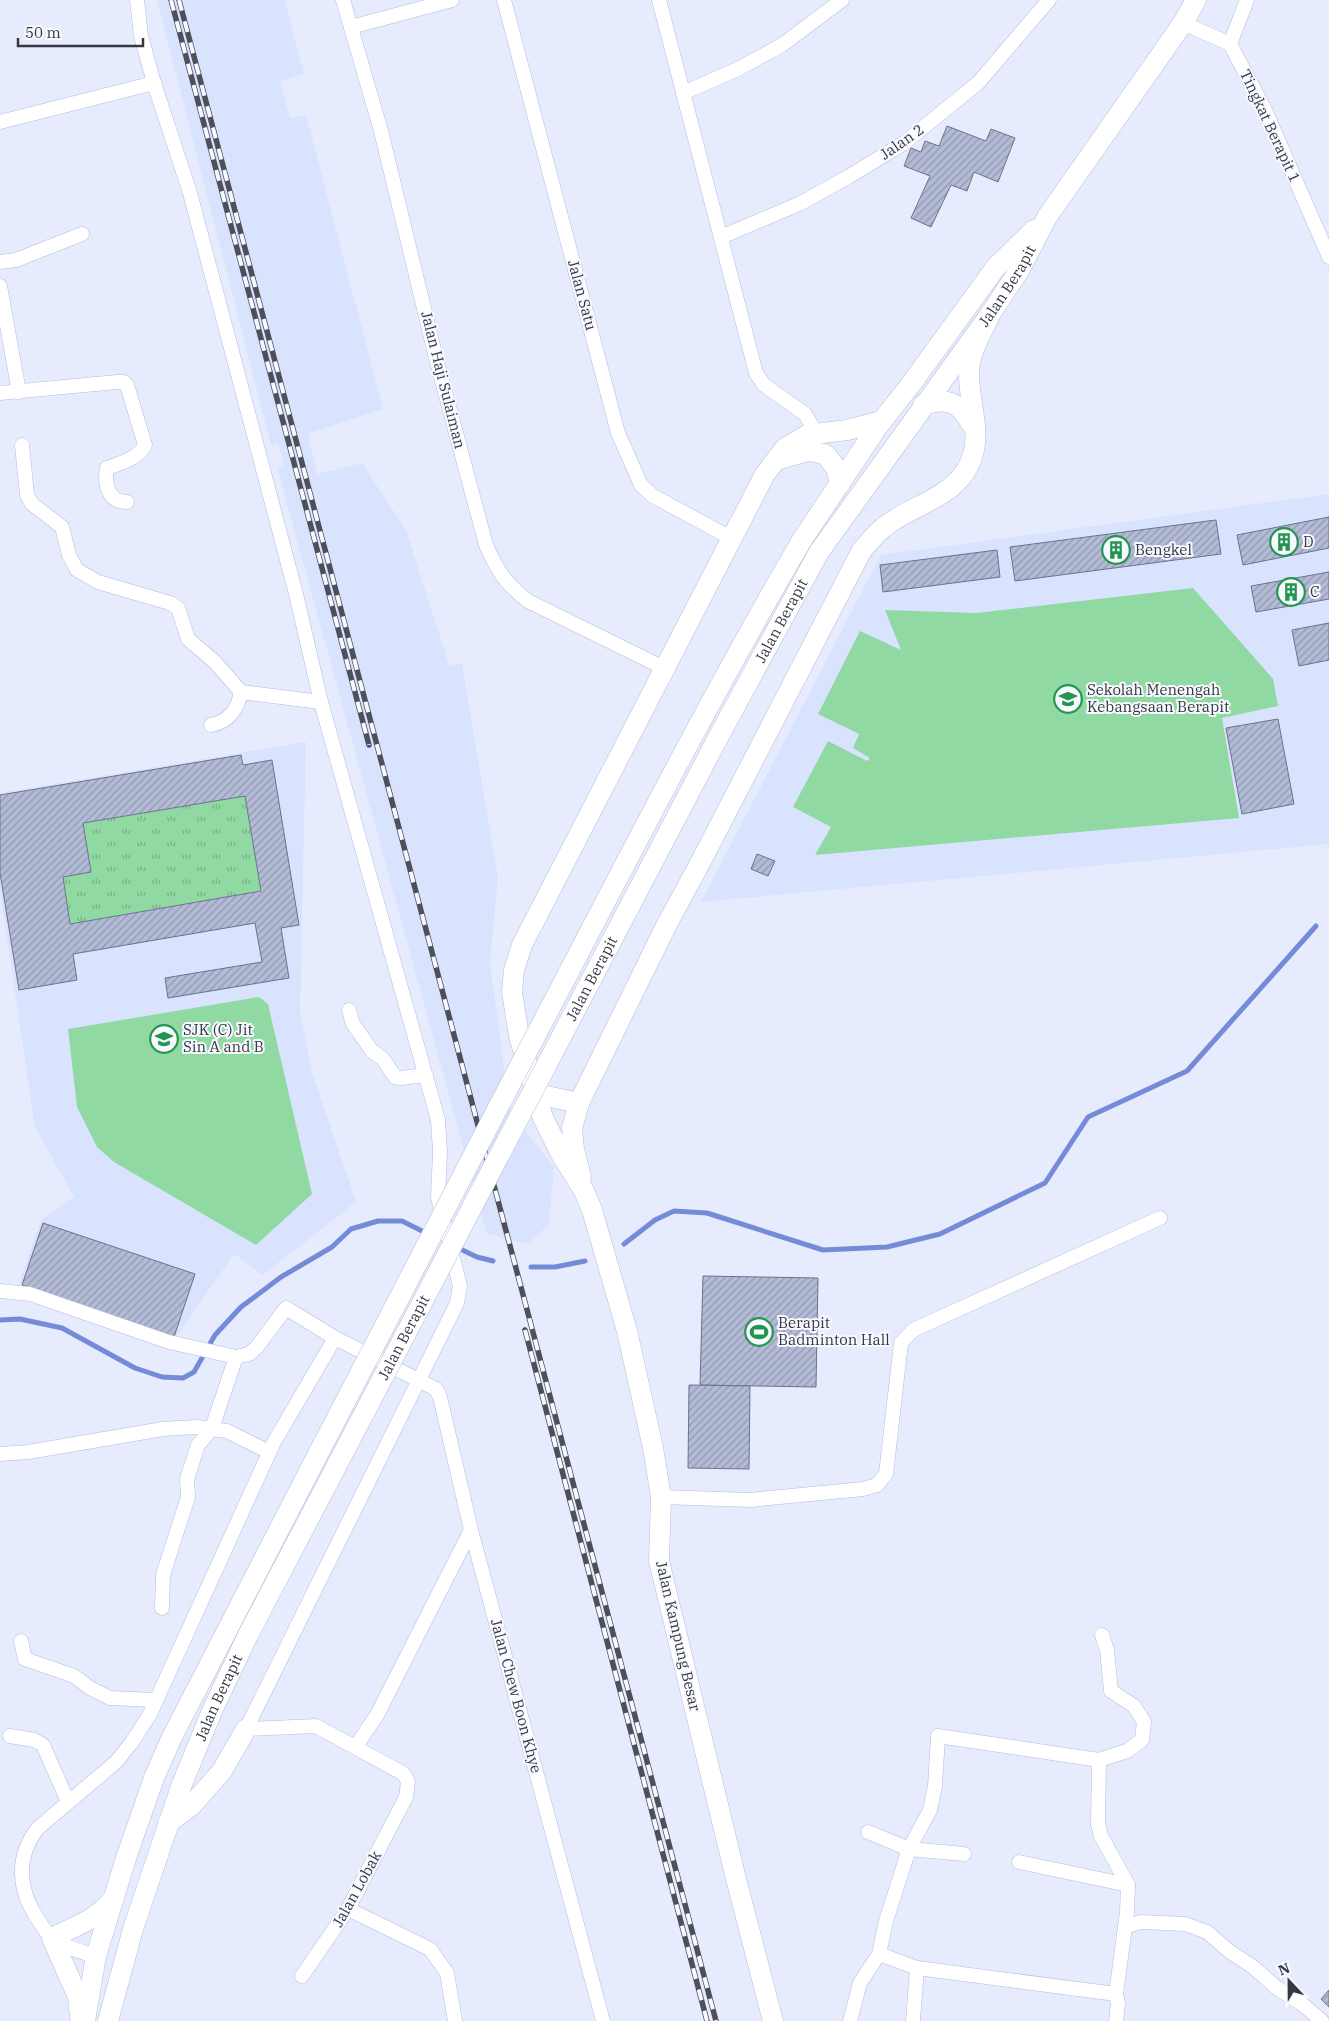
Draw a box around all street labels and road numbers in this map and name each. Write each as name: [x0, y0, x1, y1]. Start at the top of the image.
street label: Tingkat Berapit 1: [1236, 66, 1305, 185]
street label: Jalan 2: [876, 120, 928, 164]
street label: Jalan Berapit: [974, 242, 1040, 330]
street label: Jalan Satu: [564, 258, 601, 332]
street label: Jalan Haji Sulaiman: [417, 309, 470, 451]
street label: Jalan Berapit: [751, 575, 812, 666]
street label: Jalan Berapit: [561, 933, 621, 1024]
street label: Jalan Berapit: [373, 1292, 433, 1383]
street label: Jalan Kampung Besar: [652, 1559, 705, 1713]
street label: Jalan Chew Boon Khye: [487, 1617, 546, 1775]
street label: Jalan Berapit: [191, 1651, 246, 1743]
street label: Jalan Lobak: [328, 1847, 385, 1930]

